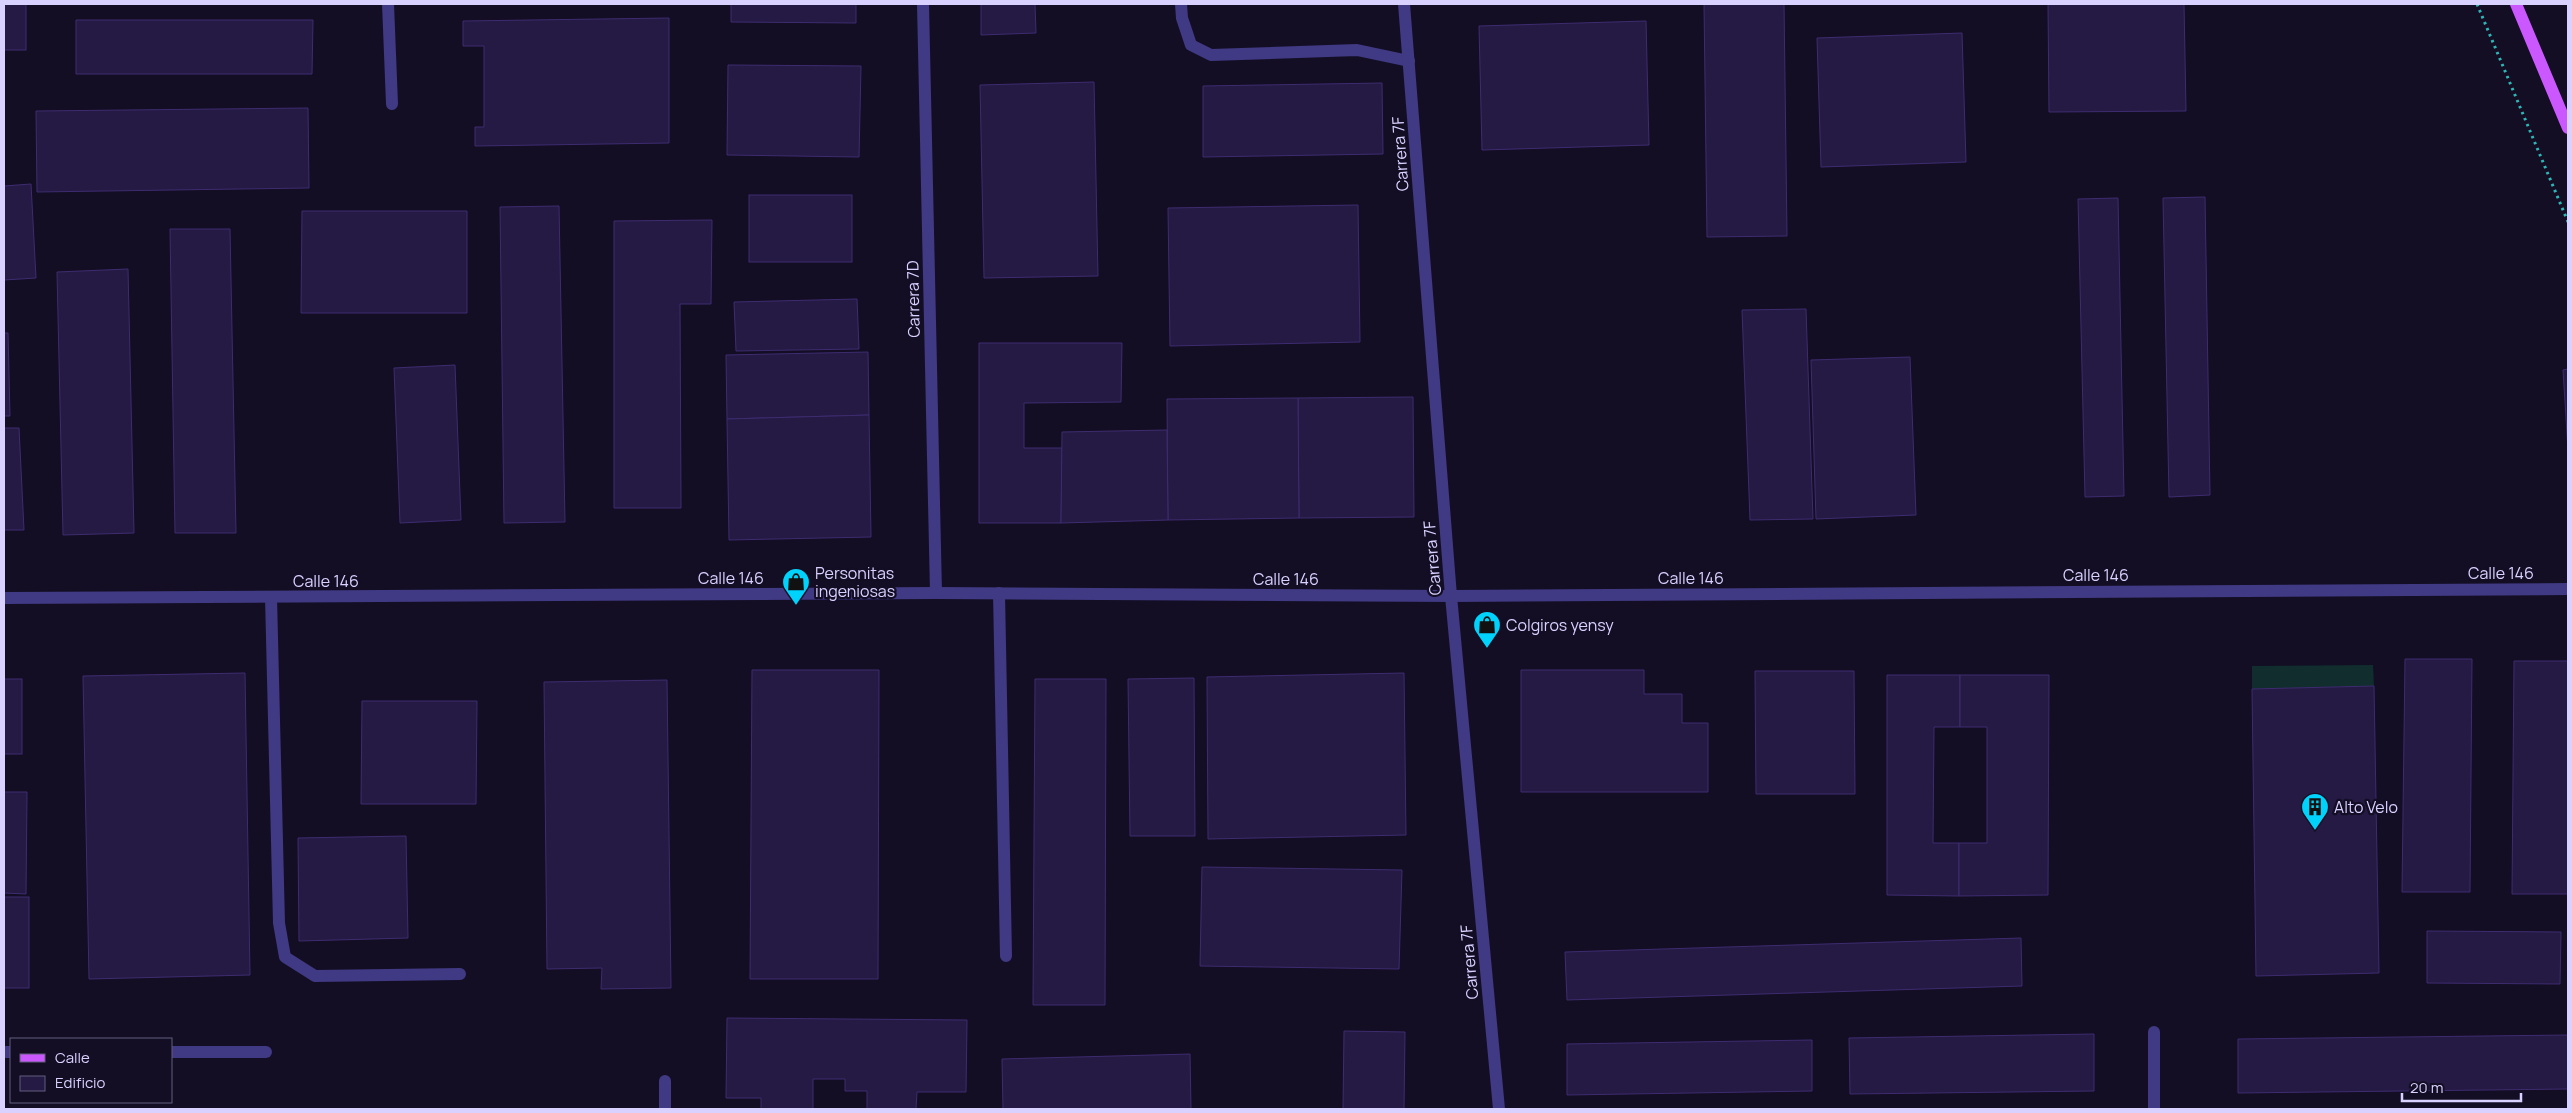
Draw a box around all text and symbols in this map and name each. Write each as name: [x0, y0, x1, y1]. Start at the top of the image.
street label: Carrera 7F: [1386, 116, 1414, 192]
street label: Carrera 7D: [901, 260, 925, 338]
street label: Carrera 7F: [1418, 520, 1446, 596]
place label: Personitas ingeniosas: [815, 562, 895, 602]
street label: Calle 146: [2468, 562, 2534, 584]
street label: Calle 146: [2063, 564, 2129, 586]
street label: Calle 146: [698, 567, 764, 589]
shop icon: Personitas ingeniosas: [781, 567, 811, 606]
street label: Calle 146: [1658, 567, 1724, 589]
street label: Calle 146: [1253, 568, 1319, 590]
street label: Calle 146: [293, 570, 359, 592]
shop icon: Colgiros yensy: [1472, 610, 1502, 649]
place label: Colgiros yensy: [1506, 614, 1614, 636]
building icon: Alto Velo: [2300, 792, 2330, 831]
place label: Alto Velo: [2334, 796, 2398, 818]
street label: Carrera 7F: [1455, 924, 1483, 1000]
legend: [10, 1038, 172, 1103]
text: Calle: [55, 1047, 90, 1068]
scale bar: [2402, 1070, 2521, 1102]
text: Edificio: [55, 1072, 106, 1093]
text: 20 m: [2410, 1077, 2443, 1098]

